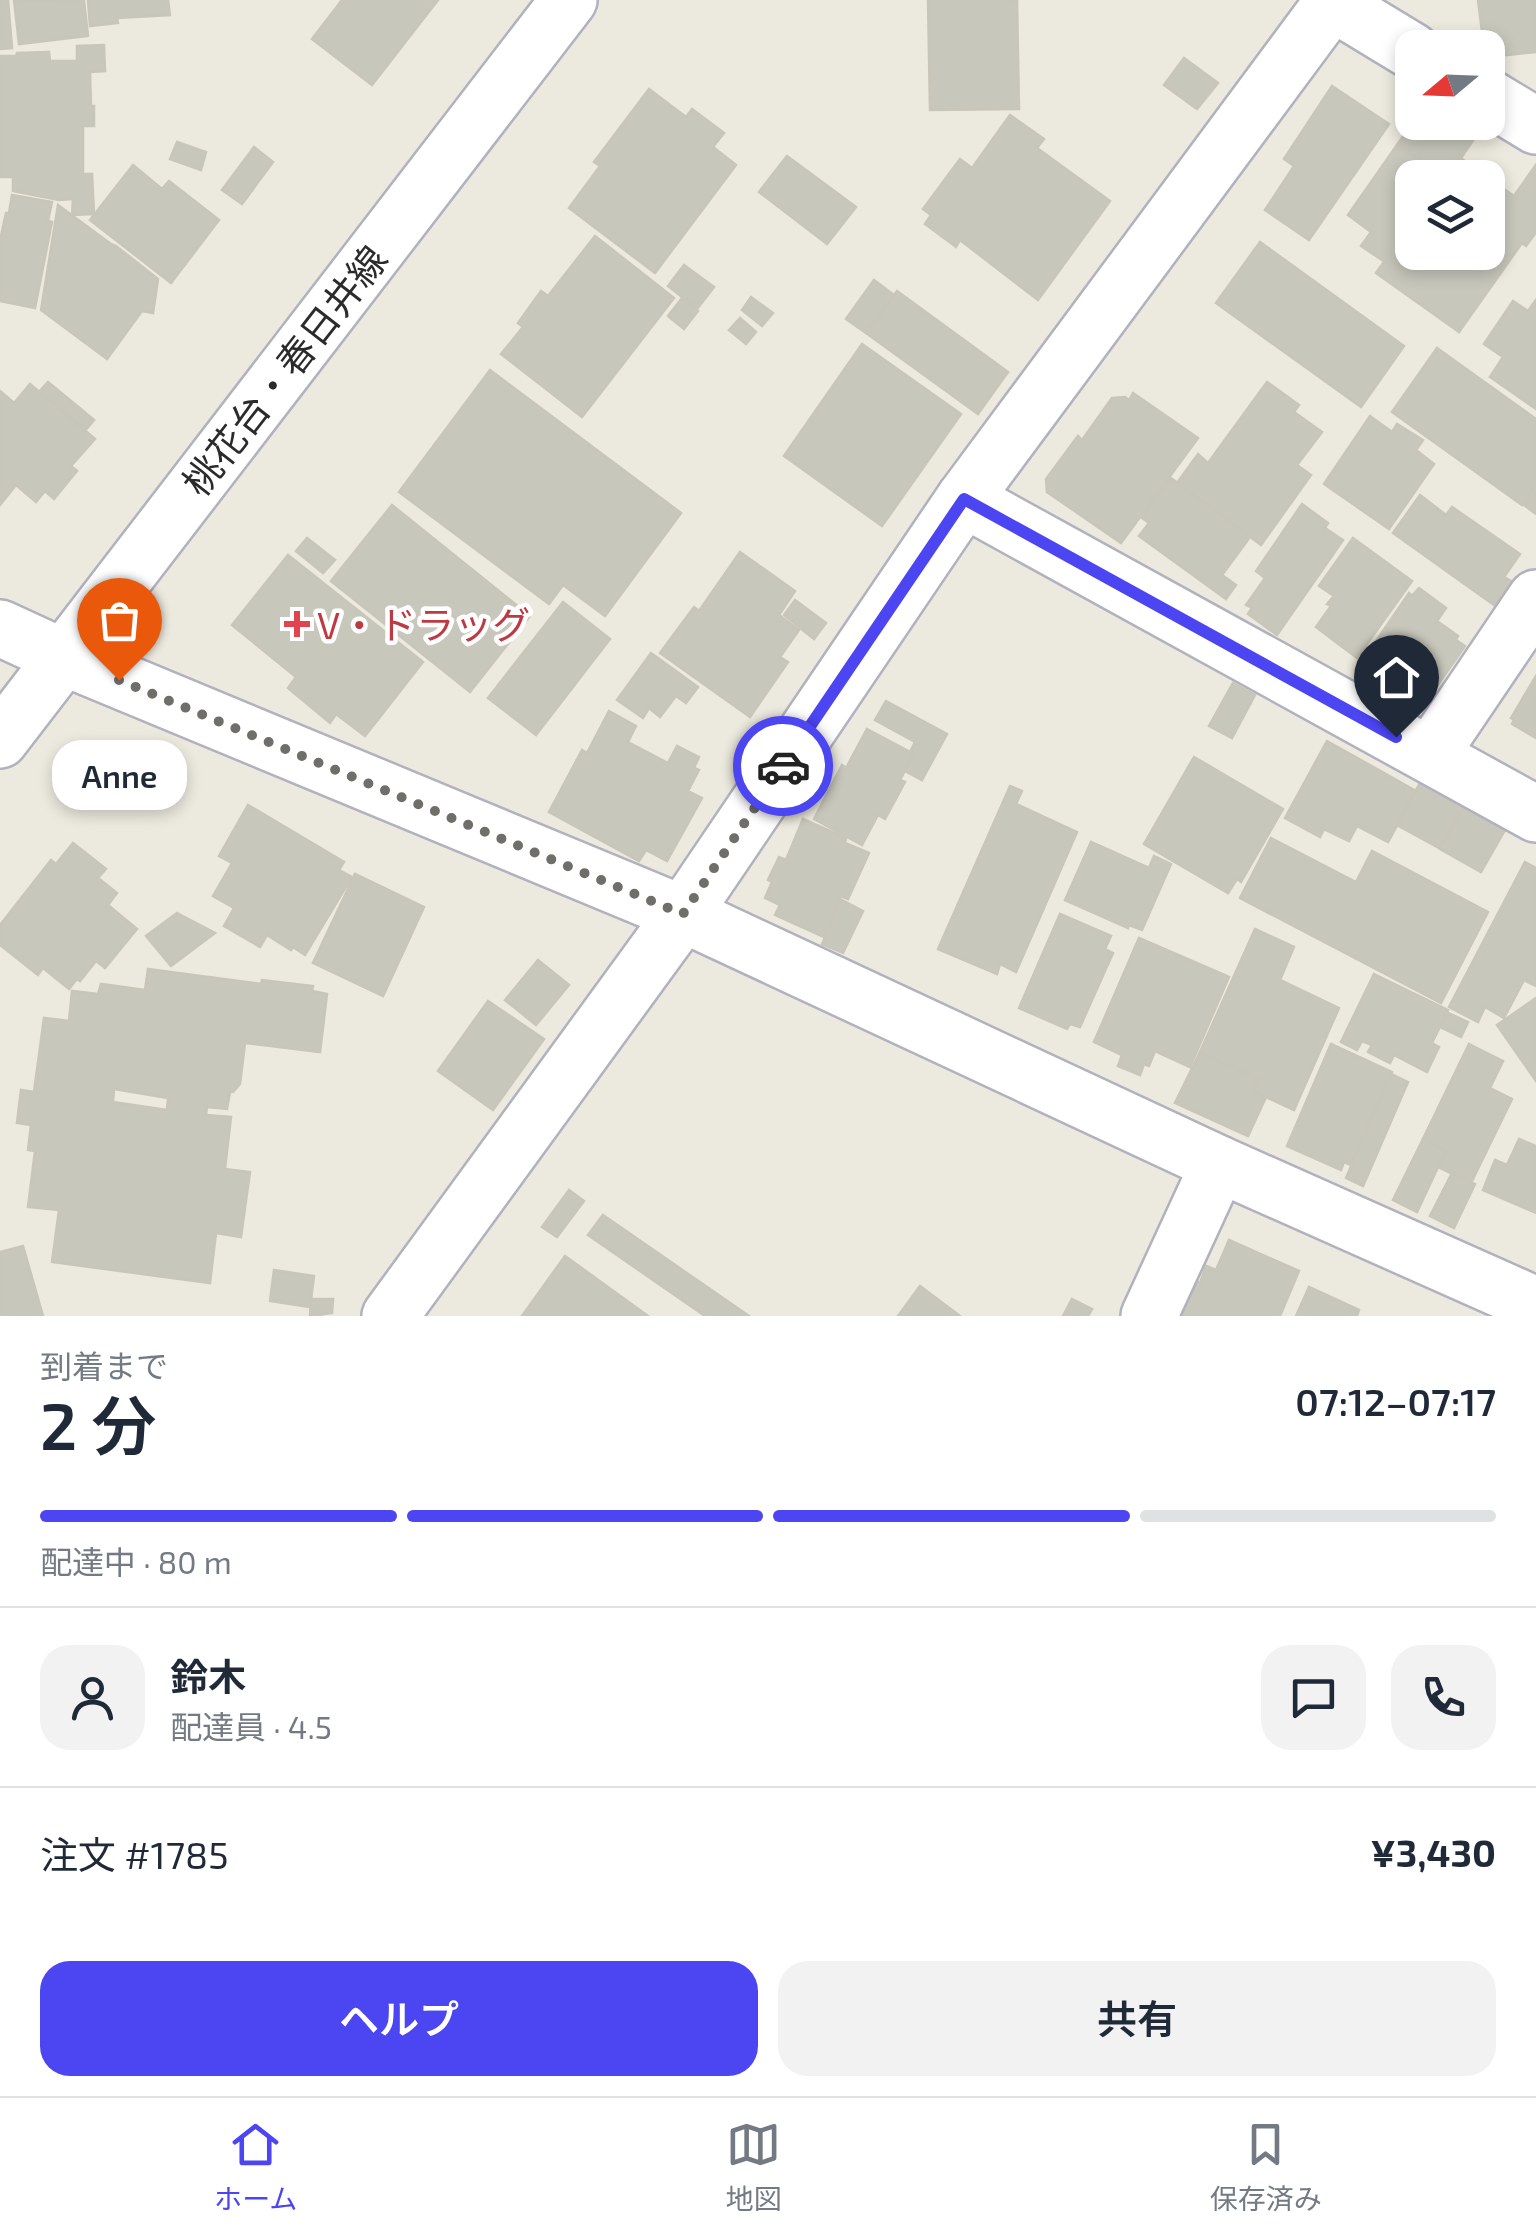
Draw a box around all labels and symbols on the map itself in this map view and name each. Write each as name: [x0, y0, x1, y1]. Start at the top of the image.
north arrow: [1395, 30, 1505, 140]
street label: 桃花台・春日井線: [172, 236, 396, 504]
pin: [77, 578, 162, 681]
place label: V・ドラッグ: [317, 601, 530, 647]
marker: V・ドラッグ: [286, 613, 308, 635]
pin: [1354, 635, 1439, 738]
courier: [733, 716, 833, 816]
callout: Anne: [52, 740, 186, 810]

